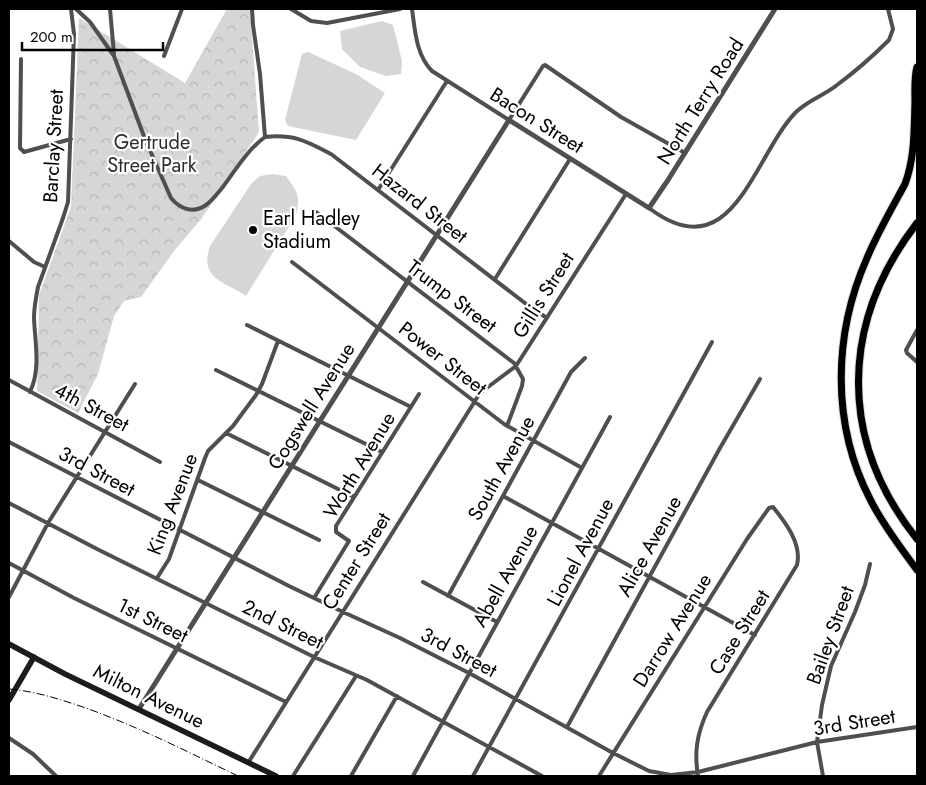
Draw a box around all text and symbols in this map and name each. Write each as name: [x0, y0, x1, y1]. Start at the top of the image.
scale bar: [22, 20, 164, 52]
text: 200 m: [30, 26, 73, 48]
street label: North Terry Road: [650, 32, 751, 170]
street label: Bacon Street: [484, 80, 589, 161]
street label: Barclay Street: [36, 88, 71, 203]
park label: Gertrude Street Park: [107, 128, 197, 180]
street label: Hazard Street: [366, 157, 474, 250]
place label: Earl Hadley Stadium: [263, 204, 360, 256]
marker: Earl Hadley Stadium: [247, 224, 259, 236]
street label: Gillis Street: [505, 246, 581, 344]
street label: Trump Street: [401, 253, 503, 340]
street label: Power Street: [392, 315, 493, 402]
street label: Cogswell Avenue: [261, 337, 362, 475]
street label: 4th Street: [49, 376, 134, 439]
street label: Worth Avenue: [316, 407, 403, 524]
street label: South Avenue: [461, 410, 542, 526]
street label: 3rd Street: [53, 439, 140, 504]
street label: King Avenue: [140, 449, 205, 559]
street label: Alice Avenue: [610, 491, 689, 602]
street label: Lionel Avenue: [540, 493, 621, 612]
street label: Center Street: [315, 507, 398, 616]
street label: Abell Avenue: [466, 520, 545, 632]
street label: Darrow Avenue: [626, 568, 719, 693]
street label: Bailey Street: [799, 582, 862, 689]
street label: Case Street: [702, 584, 777, 680]
street label: 1st Street: [112, 591, 193, 650]
street label: 2nd Street: [237, 592, 328, 657]
street label: 3rd Street: [415, 620, 502, 685]
street label: Milton Avenue: [88, 657, 209, 736]
street label: 3rd Street: [811, 702, 897, 743]

